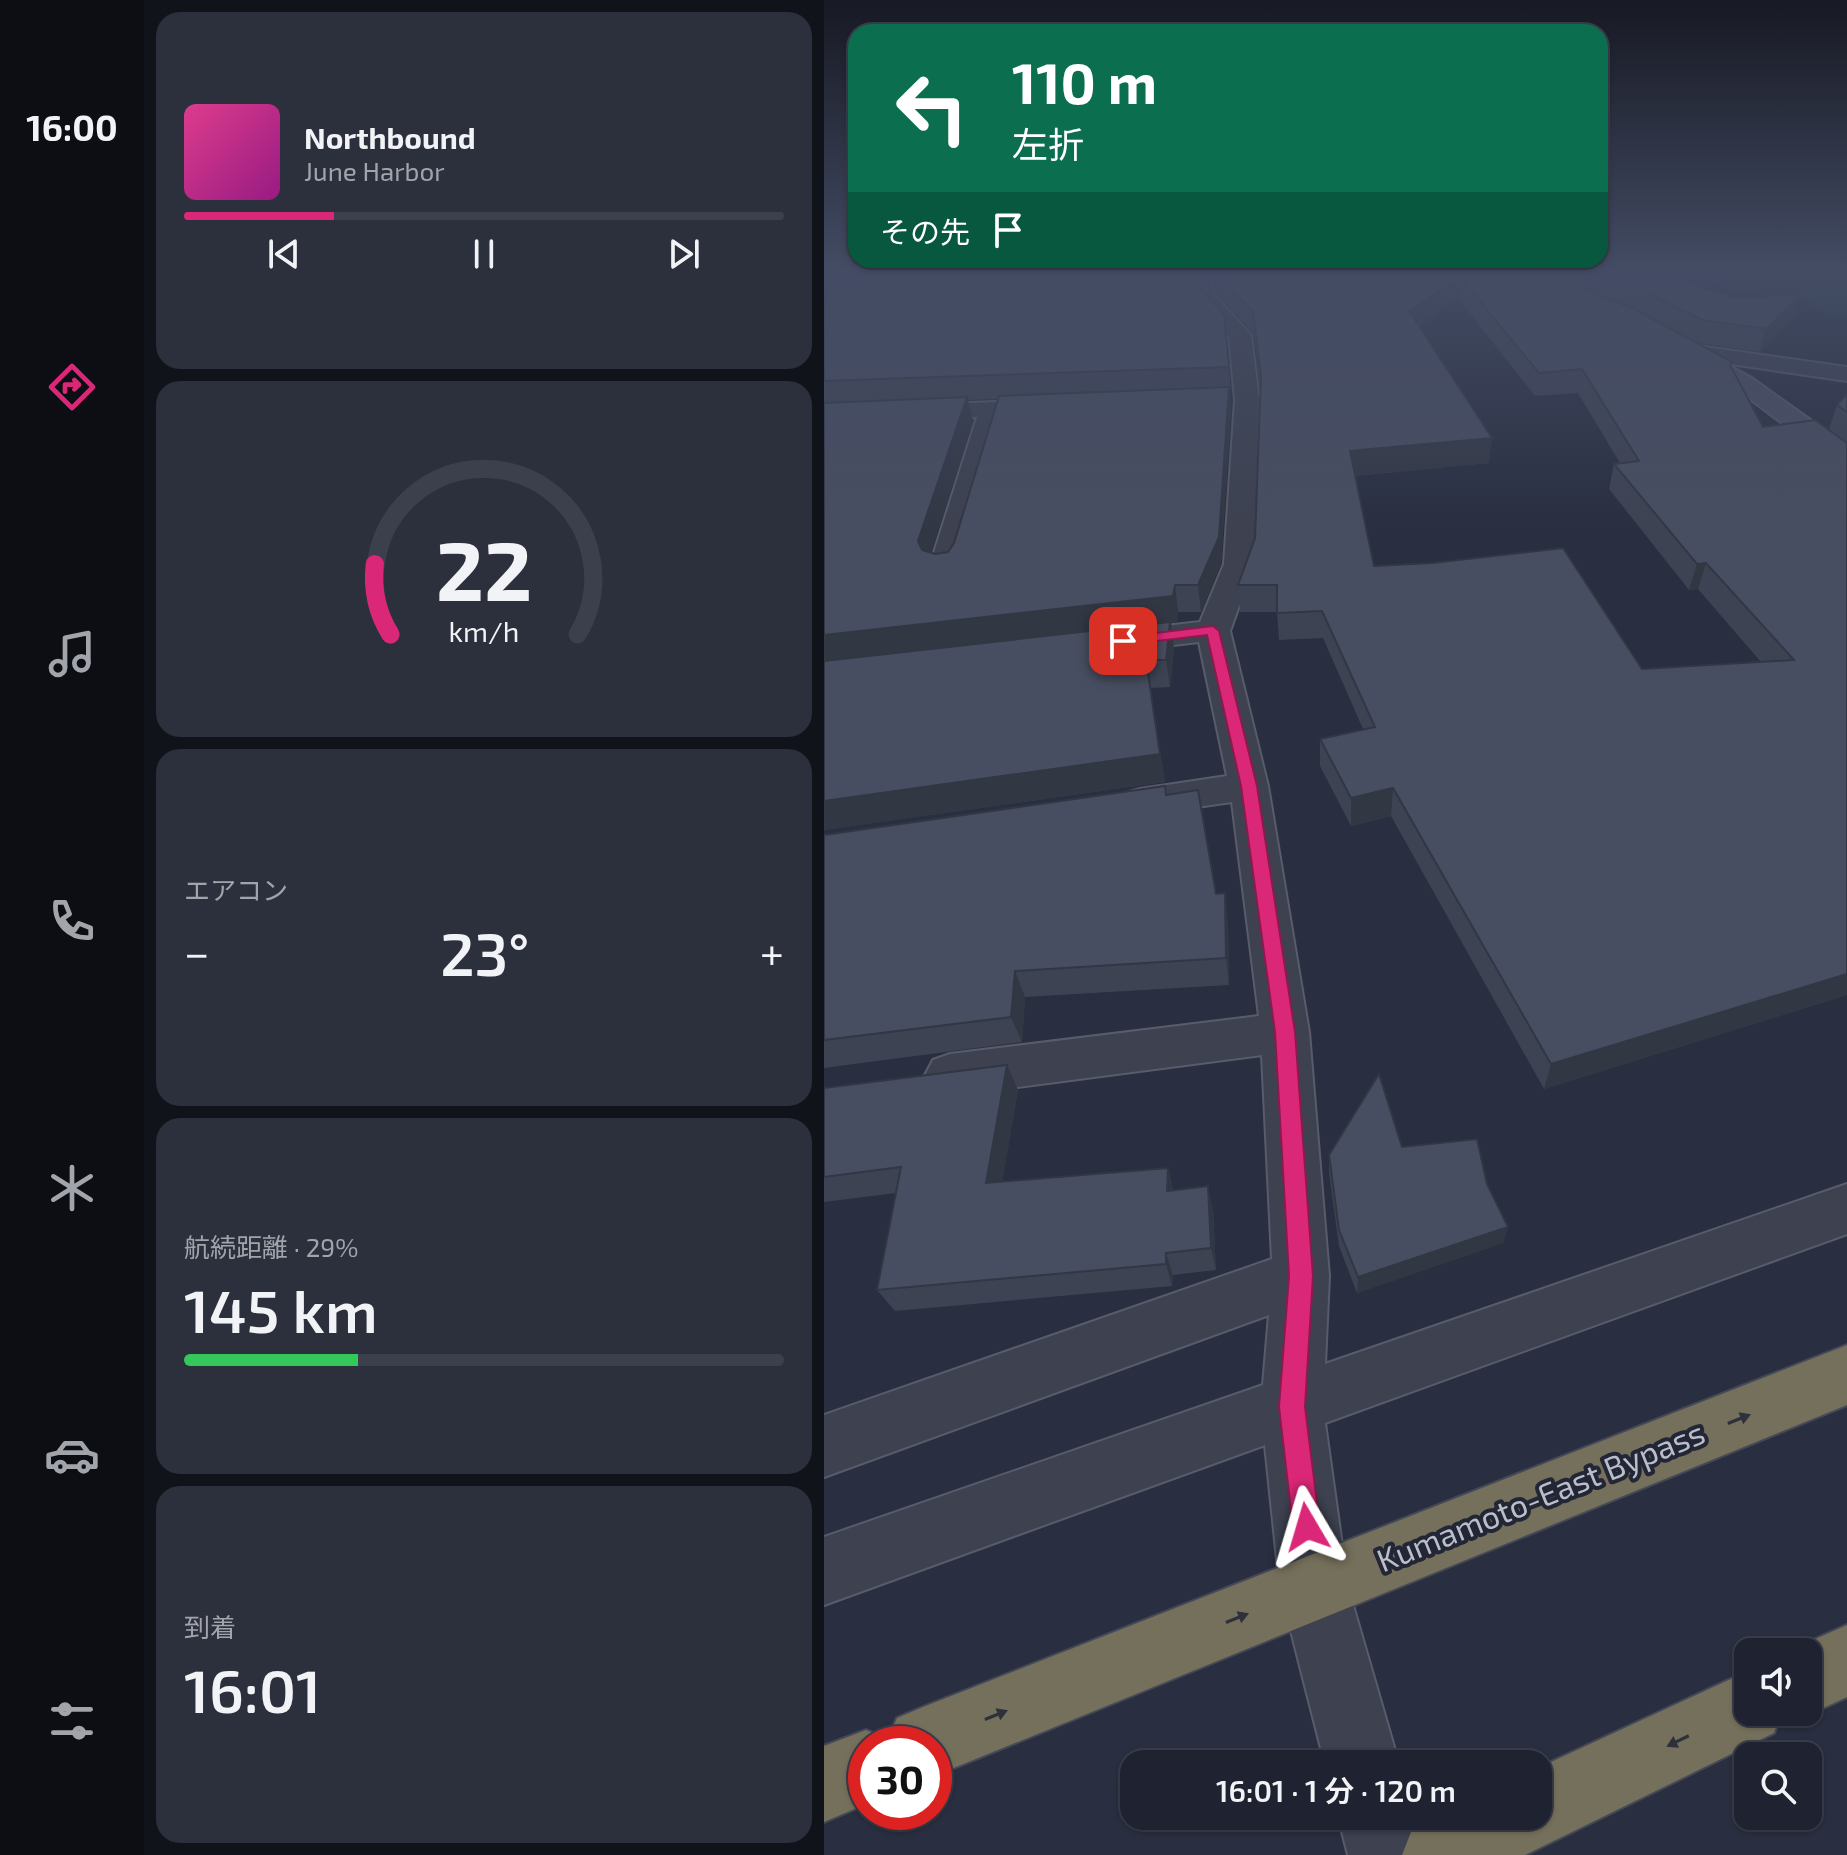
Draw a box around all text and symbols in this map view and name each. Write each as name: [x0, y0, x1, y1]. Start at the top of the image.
text: 110 m: [1012, 48, 1157, 115]
icon: left: [880, 56, 984, 160]
text: 16:00: [26, 105, 118, 148]
text: Northbound: [304, 119, 476, 155]
text: 左折: [1012, 122, 1084, 165]
text: June Harbor: [304, 155, 445, 186]
icon: arrive: [986, 208, 1030, 252]
text: その先: [880, 213, 970, 249]
icon: previous: [262, 232, 306, 276]
icon: pause: [462, 232, 506, 276]
icon: next: [662, 232, 706, 276]
icon: directions: [44, 359, 100, 415]
text: 22: [436, 517, 532, 617]
pin: [1089, 607, 1157, 675]
text: km/h: [449, 613, 519, 648]
icon: arrive: [1101, 619, 1145, 663]
icon: music: [44, 626, 100, 682]
text: エアコン: [184, 874, 288, 905]
icon: phone: [44, 893, 100, 949]
text: 23°: [440, 916, 529, 988]
text: −: [184, 925, 210, 978]
text: +: [760, 925, 784, 978]
icon: climate: [44, 1160, 100, 1216]
text: 航続距離 · 29%: [184, 1231, 358, 1262]
text: 145 km: [184, 1273, 378, 1345]
street label: Kumamoto-East Bypass: [1371, 1412, 1710, 1578]
one-way arrow: [1727, 1412, 1751, 1425]
icon: car: [44, 1427, 100, 1483]
position arrow: [1265, 1485, 1349, 1569]
text: 到着: [184, 1611, 236, 1642]
one-way arrow: [1225, 1612, 1249, 1625]
map controls: [1734, 1638, 1822, 1830]
button: sound: [1734, 1638, 1822, 1726]
text: 16:01: [184, 1653, 321, 1725]
icon: filters: [44, 1693, 100, 1749]
one-way arrow: [984, 1708, 1008, 1721]
speed limit sign: 30: [848, 1726, 952, 1830]
one-way arrow: [1666, 1734, 1689, 1748]
button: search: [1734, 1742, 1822, 1830]
text: 16:01 · 1 分 · 120 m: [1216, 1772, 1456, 1808]

